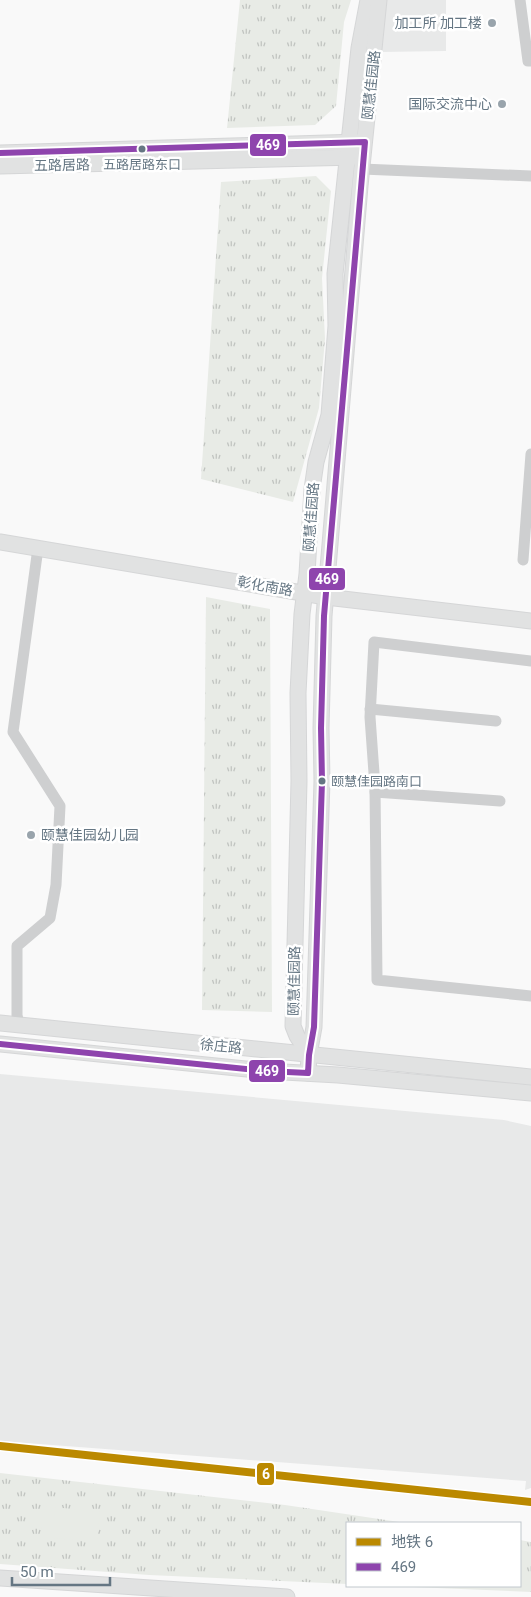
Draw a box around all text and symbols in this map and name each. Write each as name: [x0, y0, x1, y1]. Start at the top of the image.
place label: 加工所 加工楼: [395, 15, 482, 31]
marker: 加工所 加工楼: [486, 17, 498, 29]
street label: 颐慧佳园路: [359, 49, 383, 121]
place label: 国际交流中心: [408, 96, 492, 112]
marker: 国际交流中心: [496, 98, 508, 110]
line badge: 469: [249, 133, 287, 157]
text: 469: [256, 137, 280, 153]
marker: 五路居路东口: [137, 144, 147, 154]
street label: 五路居路: [34, 157, 90, 173]
place label: 五路居路东口: [103, 157, 181, 172]
street label: 颐慧佳园路: [301, 482, 321, 552]
line badge: 469: [308, 567, 346, 591]
text: 469: [315, 571, 339, 587]
street label: 彰化南路: [236, 573, 294, 599]
place label: 颐慧佳园路南口: [331, 774, 422, 789]
marker: 颐慧佳园路南口: [317, 776, 327, 786]
place label: 颐慧佳园幼儿园: [41, 827, 139, 843]
marker: 颐慧佳园幼儿园: [25, 829, 37, 841]
street label: 颐慧佳园路: [285, 946, 303, 1016]
street label: 徐庄路: [199, 1036, 243, 1056]
line badge: 469: [248, 1059, 286, 1083]
text: 469: [255, 1063, 279, 1079]
line badge: 6: [256, 1462, 275, 1486]
text: 6: [262, 1466, 270, 1482]
legend: [346, 1522, 521, 1587]
text: 地铁 6: [391, 1533, 433, 1551]
scale bar: [12, 1554, 110, 1586]
text: 469: [391, 1558, 416, 1576]
text: 50 m: [20, 1563, 54, 1581]

